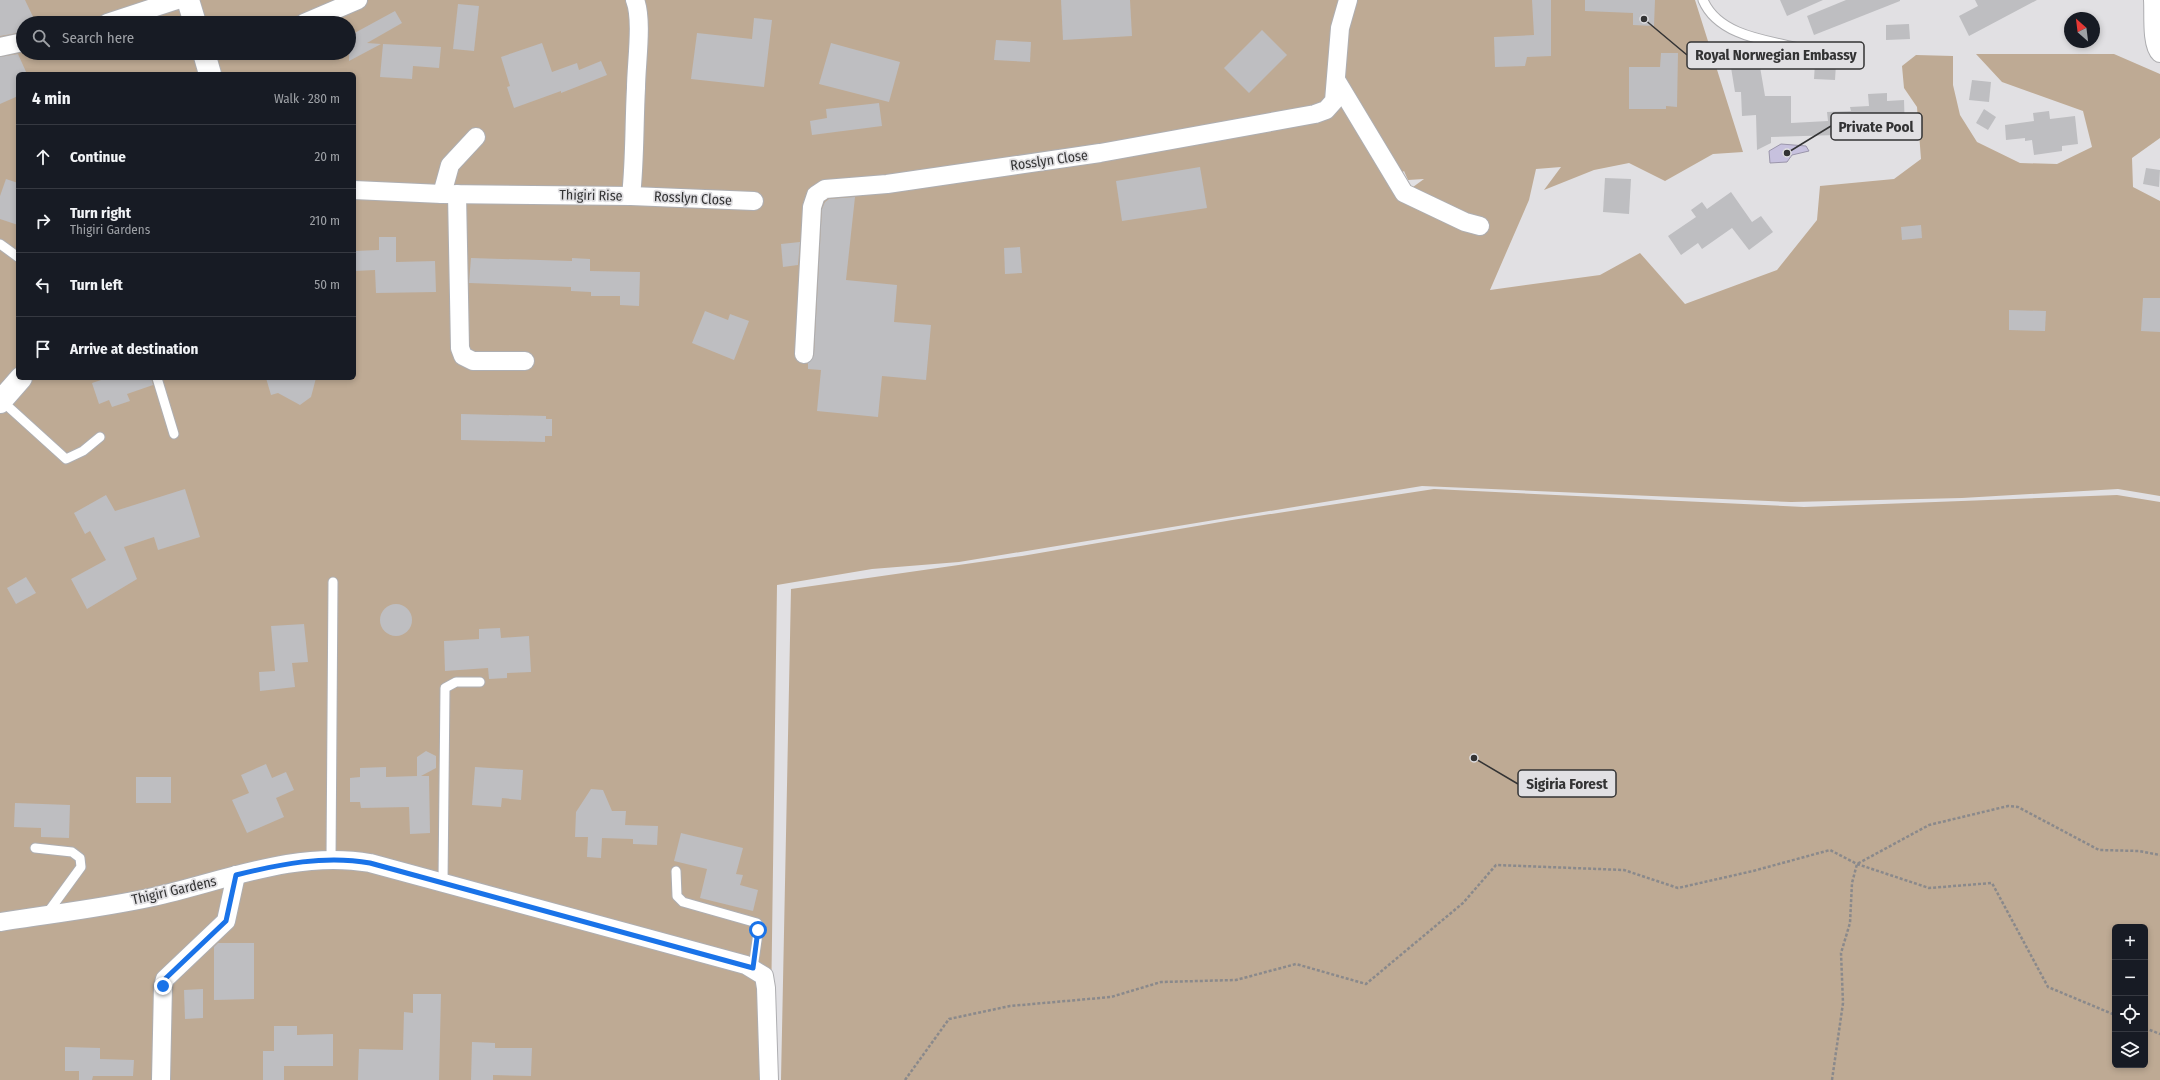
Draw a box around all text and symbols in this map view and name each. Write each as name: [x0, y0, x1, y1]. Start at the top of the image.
north arrow: [2064, 12, 2100, 48]
search box: [16, 16, 356, 60]
icon: search: [30, 27, 52, 49]
text: Search here: [62, 29, 134, 47]
callout: Royal Norwegian Embassy: [1687, 42, 1864, 69]
text: Royal Norwegian Embassy: [1695, 46, 1858, 64]
text: 4 min: [32, 88, 71, 109]
text: Walk · 280 m: [274, 91, 340, 106]
callout: Private Pool: [1831, 113, 1922, 140]
text: Private Pool: [1838, 118, 1914, 136]
icon: ahead: [32, 146, 54, 168]
street label: Rosslyn Close: [1009, 147, 1089, 174]
text: Continue: [70, 148, 126, 166]
text: 20 m: [314, 149, 340, 164]
street label: Thigiri Rise: [559, 186, 623, 205]
street label: Rosslyn Close: [654, 188, 732, 209]
text: Turn right: [70, 204, 131, 222]
icon: right: [32, 210, 54, 232]
text: 210 m: [310, 213, 340, 228]
text: Thigiri Gardens: [70, 222, 150, 237]
icon: left: [32, 274, 54, 296]
text: Turn left: [70, 276, 123, 294]
text: 50 m: [314, 277, 340, 292]
icon: arrive: [32, 338, 54, 360]
text: Arrive at destination: [70, 340, 198, 358]
callout: Sigiria Forest: [1518, 770, 1616, 797]
text: Sigiria Forest: [1526, 775, 1609, 793]
street label: Thigiri Gardens: [130, 872, 218, 908]
route start: [749, 921, 767, 939]
map controls: [2112, 924, 2148, 1068]
button: +: [2112, 924, 2148, 960]
button: −: [2112, 960, 2148, 996]
route end: [154, 977, 172, 995]
button: locate: [2112, 996, 2148, 1032]
button: layers: [2112, 1032, 2148, 1068]

